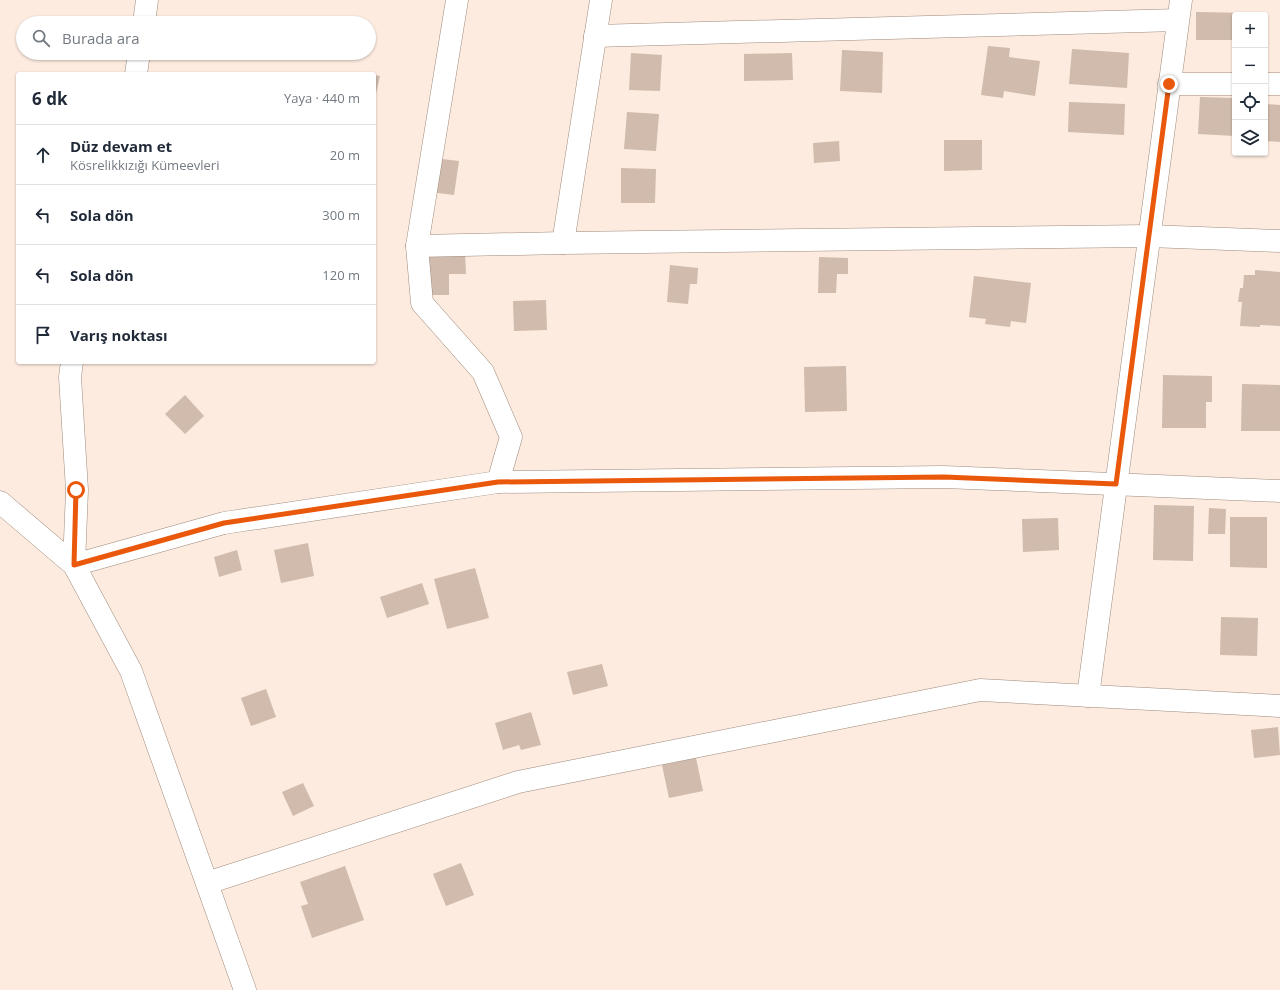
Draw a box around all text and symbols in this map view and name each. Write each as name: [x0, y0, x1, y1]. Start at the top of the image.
map controls: [1232, 12, 1268, 156]
button: +: [1232, 12, 1268, 48]
search box: [16, 16, 376, 60]
icon: search: [30, 27, 52, 49]
text: Burada ara: [62, 28, 140, 48]
button: −: [1232, 48, 1268, 84]
route end: [1160, 75, 1178, 93]
button: locate: [1232, 84, 1268, 120]
text: 6 dk: [32, 87, 67, 110]
text: Yaya · 440 m: [284, 89, 360, 107]
button: layers: [1232, 120, 1268, 156]
text: Düz devam et: [70, 136, 172, 156]
icon: ahead: [32, 144, 54, 166]
text: 20 m: [330, 146, 360, 164]
text: Kösrelikkızığı Kümeevleri: [70, 156, 219, 174]
icon: left: [32, 204, 54, 226]
text: Sola dön: [70, 205, 134, 225]
text: 300 m: [322, 206, 360, 224]
icon: left: [32, 264, 54, 286]
text: Sola dön: [70, 265, 134, 285]
text: 120 m: [322, 266, 360, 284]
icon: arrive: [32, 324, 54, 346]
text: Varış noktası: [70, 325, 168, 345]
route start: [67, 481, 85, 499]

